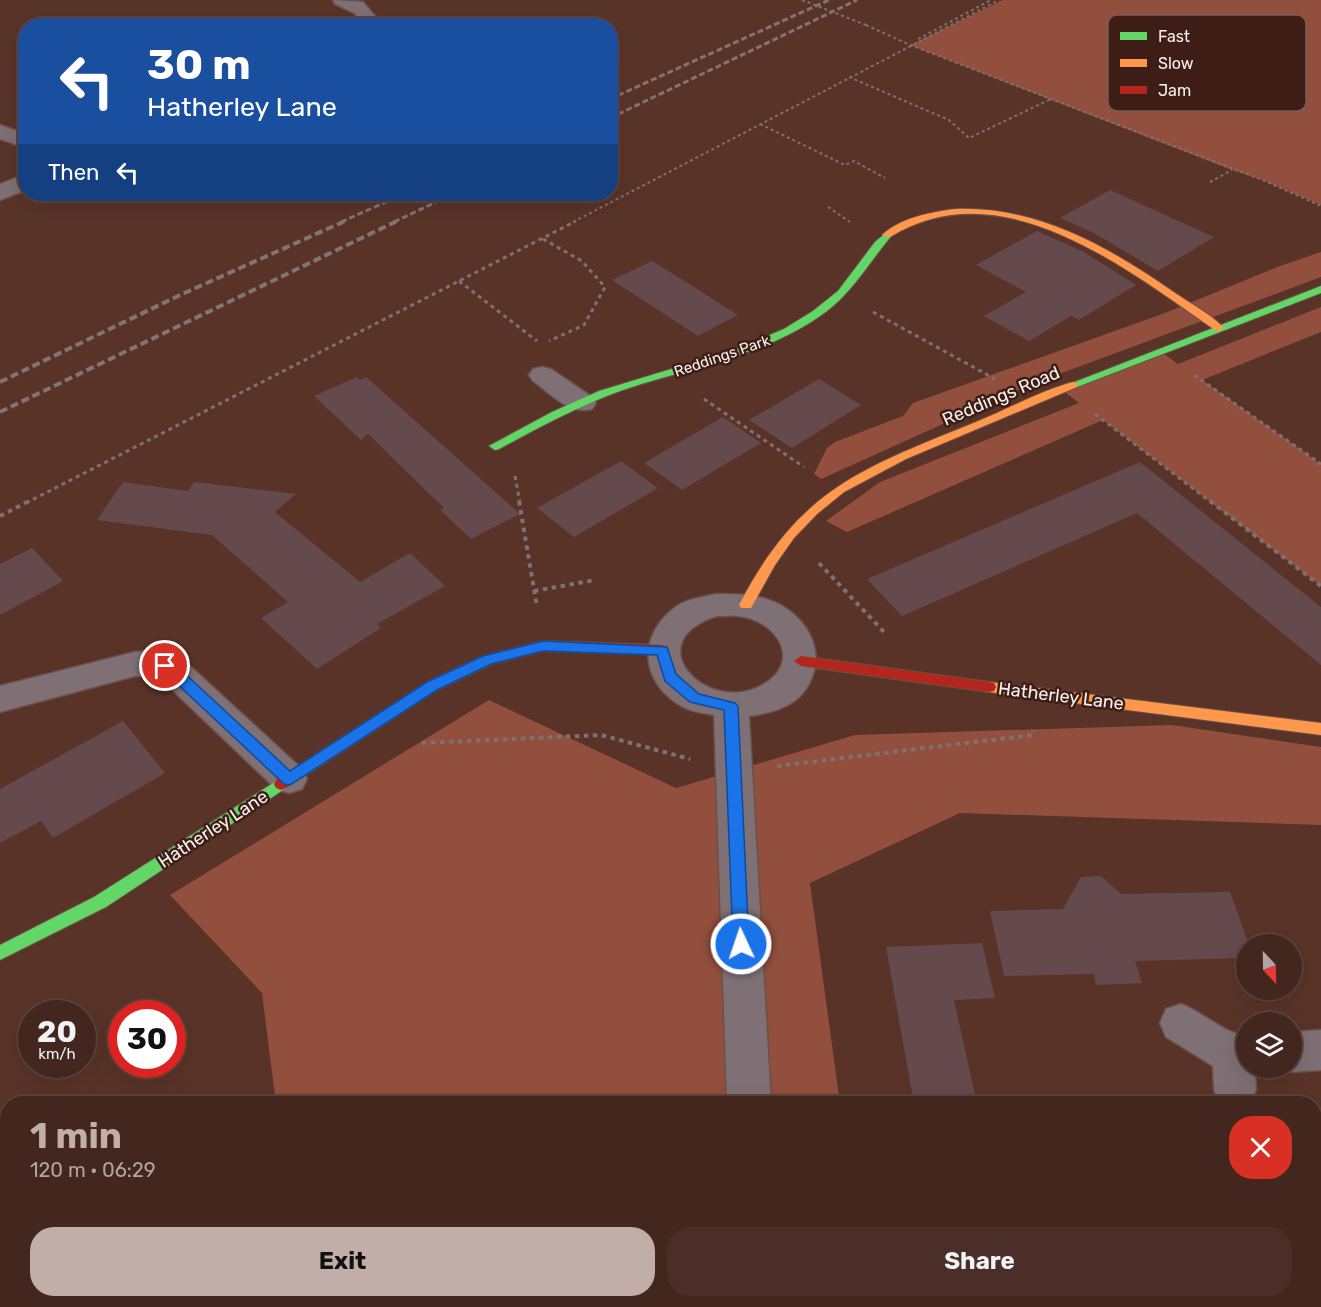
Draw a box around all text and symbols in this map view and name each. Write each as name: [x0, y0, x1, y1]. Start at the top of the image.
legend: [1108, 15, 1306, 111]
text: Fast: [1158, 27, 1190, 46]
text: 30 m: [147, 40, 251, 90]
icon: left: [48, 42, 126, 120]
text: Slow: [1158, 54, 1194, 73]
text: Jam: [1158, 81, 1191, 100]
text: Hatherley Lane: [147, 91, 337, 123]
icon: left: [111, 156, 144, 189]
text: Then: [48, 159, 99, 186]
street label: Reddings Park: [672, 331, 773, 381]
street label: Reddings Road: [939, 361, 1063, 431]
pin: [139, 640, 190, 691]
icon: arrive: [148, 649, 181, 682]
street label: Hatherley Lane: [997, 677, 1125, 715]
street label: Hatherley Lane: [154, 785, 272, 873]
position arrow: [709, 912, 773, 976]
north arrow: [1236, 934, 1302, 1000]
map controls: [1236, 934, 1302, 1078]
speed limit sign: 30: [108, 1000, 186, 1078]
button: layers: [1236, 1012, 1302, 1078]
text: 20: [37, 1014, 77, 1050]
text: km/h: [38, 1045, 76, 1063]
text: 1 min: [30, 1114, 122, 1157]
button: close: [1229, 1116, 1292, 1179]
text: 120 m · 06:29: [30, 1158, 156, 1182]
button: Exit: [30, 1227, 655, 1296]
button: Share: [667, 1227, 1292, 1296]

